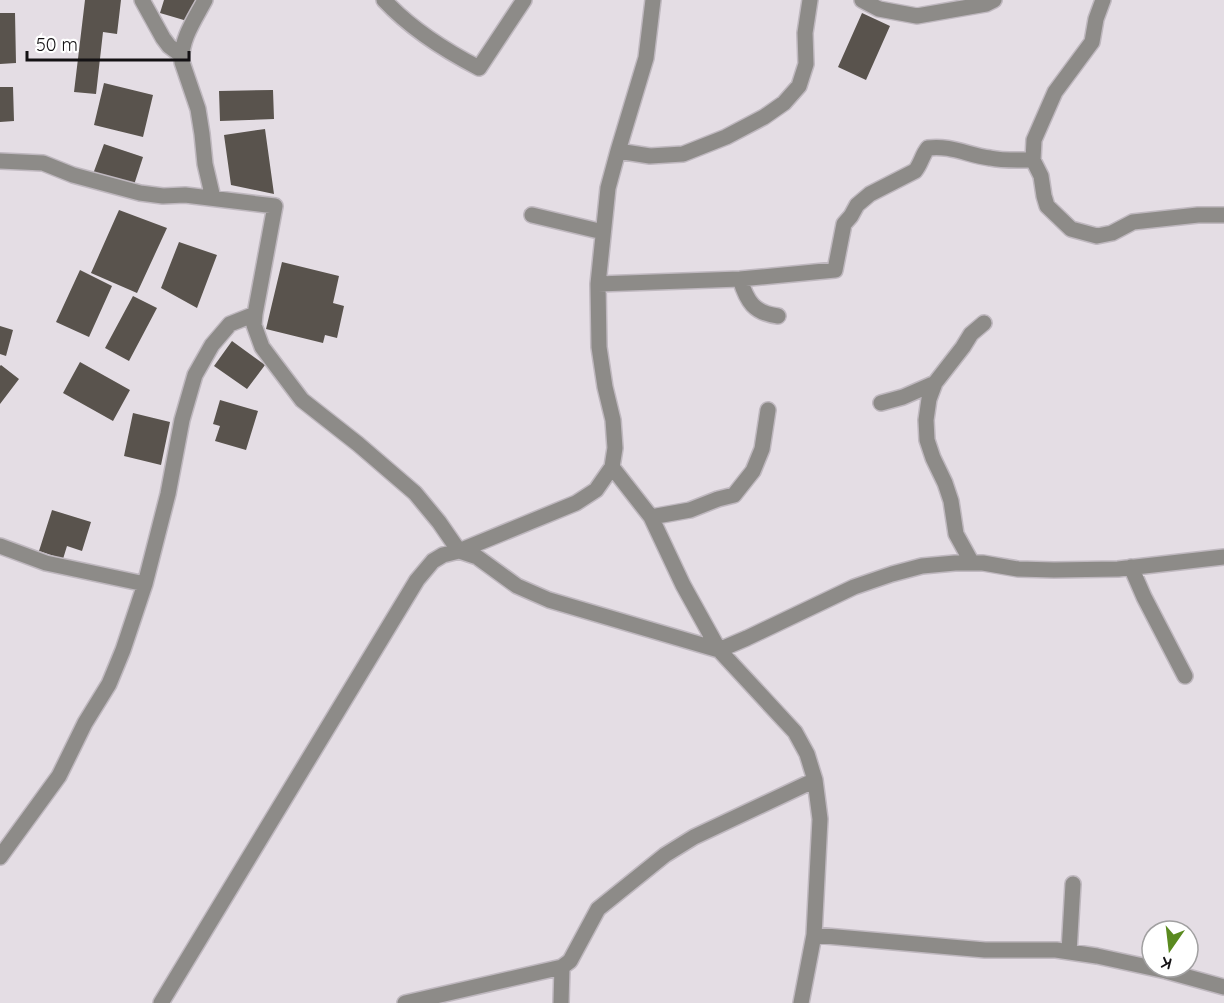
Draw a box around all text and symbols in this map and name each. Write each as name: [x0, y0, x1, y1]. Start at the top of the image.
scale bar: [27, 24, 189, 62]
text: 50 m: [36, 33, 78, 56]
north arrow: [1140, 919, 1200, 979]
text: K: [1159, 953, 1174, 975]

